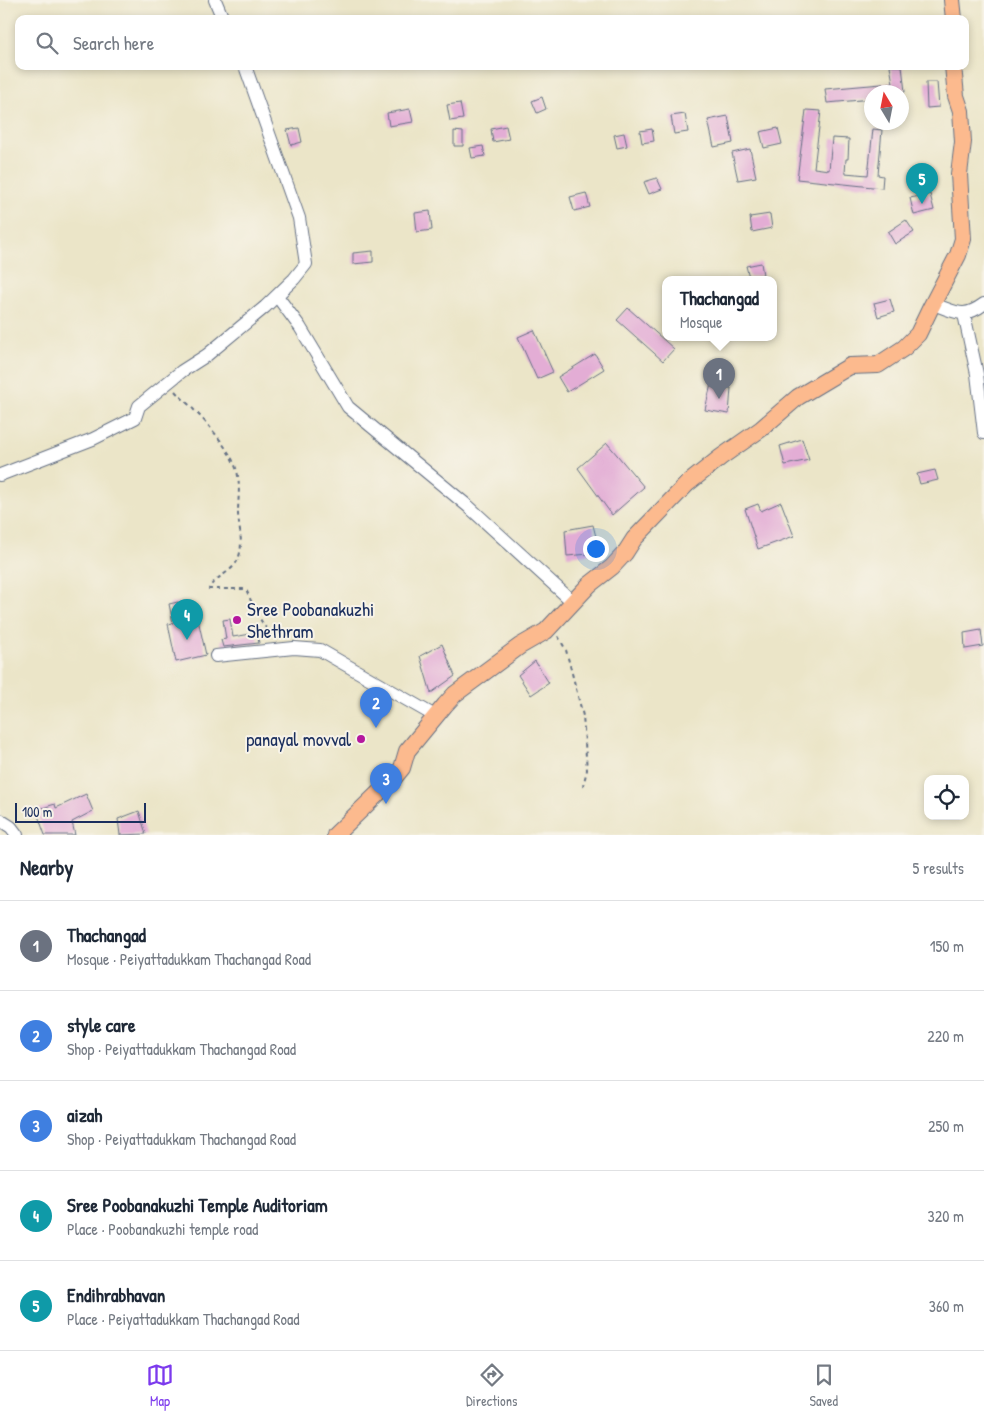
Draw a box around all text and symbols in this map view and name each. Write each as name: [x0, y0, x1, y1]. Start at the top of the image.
search box: [15, 15, 969, 70]
icon: search: [33, 29, 61, 57]
text: Search here: [73, 30, 154, 56]
north arrow: [864, 85, 909, 130]
pin: 5: [906, 163, 938, 204]
popup: [662, 276, 777, 341]
text: Thachangad: [680, 285, 759, 311]
text: Mosque: [680, 311, 722, 333]
pin: 1: [703, 358, 735, 399]
your location: [583, 536, 609, 562]
place label: Sree Poobanakuzhi Shethram: [247, 596, 374, 644]
pin: 4: [171, 599, 203, 640]
marker: Sree Poobanakuzhi Shethram: [231, 614, 243, 626]
pin: 2: [360, 687, 392, 728]
place label: panayal movval: [246, 726, 352, 752]
marker: panayal movval: [355, 733, 367, 745]
pin: 3: [370, 763, 402, 804]
map controls: [924, 775, 969, 820]
button: locate: [924, 775, 969, 820]
scale bar: [15, 800, 146, 823]
text: 100 m: [22, 802, 52, 821]
text: Nearby: [20, 853, 73, 882]
text: 5 results: [913, 857, 964, 879]
text: Thachangad: [67, 922, 146, 948]
text: 1: [33, 935, 39, 957]
text: 150 m: [930, 935, 964, 957]
text: Mosque · Peiyattadukkam Thachangad Road: [67, 948, 311, 970]
text: style care: [67, 1012, 136, 1038]
text: 2: [32, 1025, 40, 1047]
text: 220 m: [927, 1025, 964, 1047]
text: Shop · Peiyattadukkam Thachangad Road: [67, 1038, 296, 1060]
text: aizah: [67, 1102, 102, 1128]
text: 3: [32, 1115, 40, 1137]
text: 250 m: [928, 1115, 964, 1137]
text: Shop · Peiyattadukkam Thachangad Road: [67, 1128, 296, 1150]
text: Sree Poobanakuzhi Temple Auditoriam: [67, 1192, 328, 1218]
text: 4: [33, 1205, 39, 1227]
text: 320 m: [928, 1205, 964, 1227]
text: Place · Poobanakuzhi temple road: [67, 1218, 258, 1240]
text: Endihrabhavan: [67, 1282, 165, 1308]
text: 5: [33, 1295, 39, 1317]
text: 360 m: [929, 1295, 964, 1317]
text: Place · Peiyattadukkam Thachangad Road: [67, 1308, 300, 1330]
tab: Map: [146, 1361, 174, 1410]
tab: Directions: [466, 1361, 517, 1410]
tab: Saved: [809, 1361, 838, 1410]

